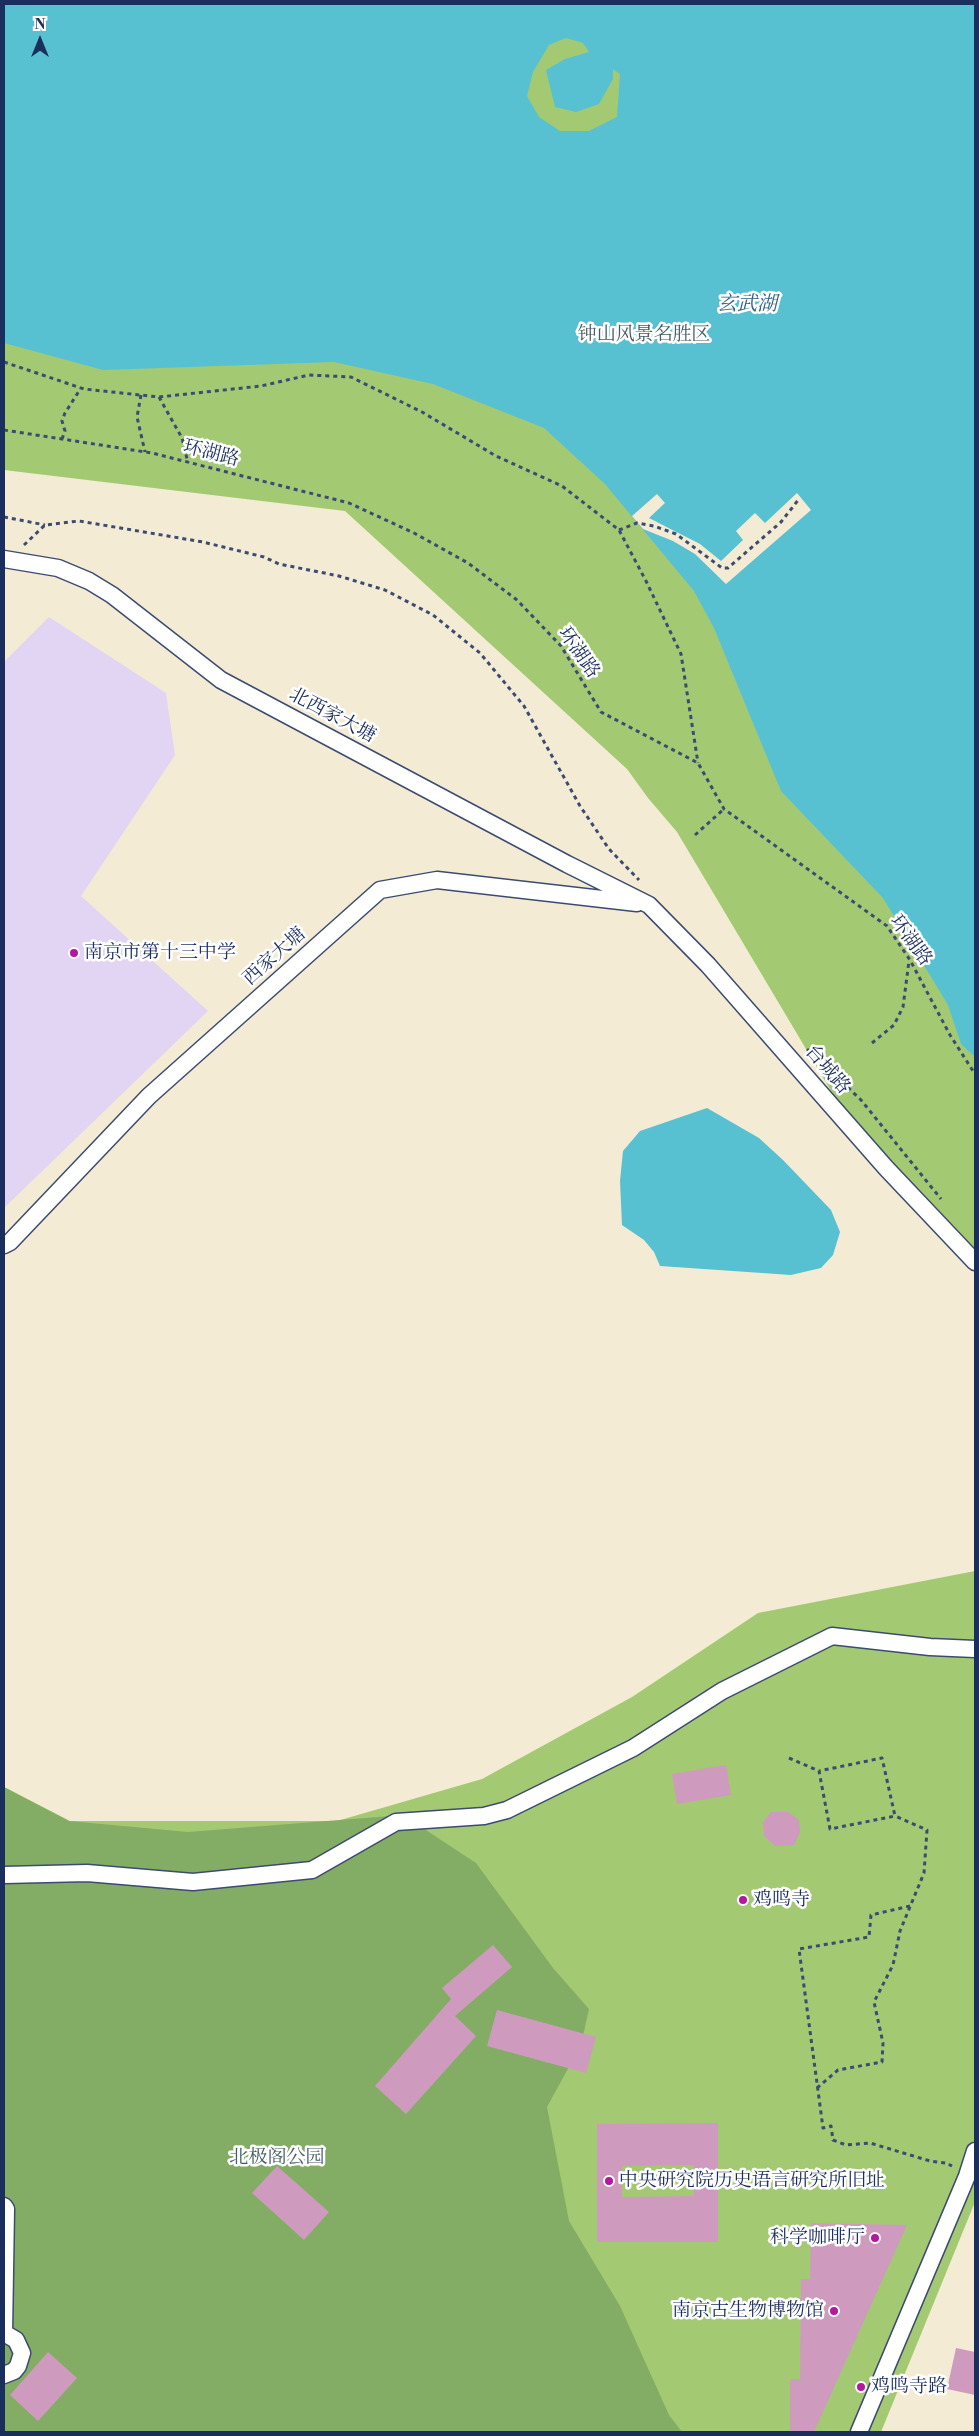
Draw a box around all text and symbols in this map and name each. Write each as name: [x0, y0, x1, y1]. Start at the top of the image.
north arrow: [15, 15, 65, 65]
text: N: [34, 16, 46, 34]
water label: 玄武湖: [717, 293, 777, 317]
park label: 钟山风景名胜区: [578, 324, 710, 346]
street label: 环湖路: [181, 436, 241, 472]
street label: 环湖路: [552, 623, 604, 683]
street label: 北西家大塘: [285, 684, 379, 748]
street label: 环湖路: [884, 911, 936, 971]
street label: 西家大塘: [239, 923, 311, 991]
place label: 南京市第十三中学: [84, 942, 236, 964]
marker: 南京市第十三中学: [68, 947, 80, 959]
street label: 台城路: [800, 1041, 854, 1099]
place label: 鸡鸣寺: [753, 1889, 810, 1911]
marker: 鸡鸣寺: [737, 1894, 749, 1906]
park label: 北极阁公园: [230, 2147, 324, 2169]
place label: 中央研究院历史语言研究所旧址: [619, 2170, 885, 2192]
marker: 中央研究院历史语言研究所旧址: [603, 2175, 615, 2187]
place label: 科学咖啡厅: [770, 2227, 865, 2249]
marker: 科学咖啡厅: [869, 2232, 881, 2244]
place label: 南京古生物博物馆: [672, 2300, 824, 2322]
marker: 南京古生物博物馆: [828, 2305, 840, 2317]
place label: 鸡鸣寺路: [871, 2376, 947, 2398]
marker: 鸡鸣寺路: [855, 2381, 867, 2393]

